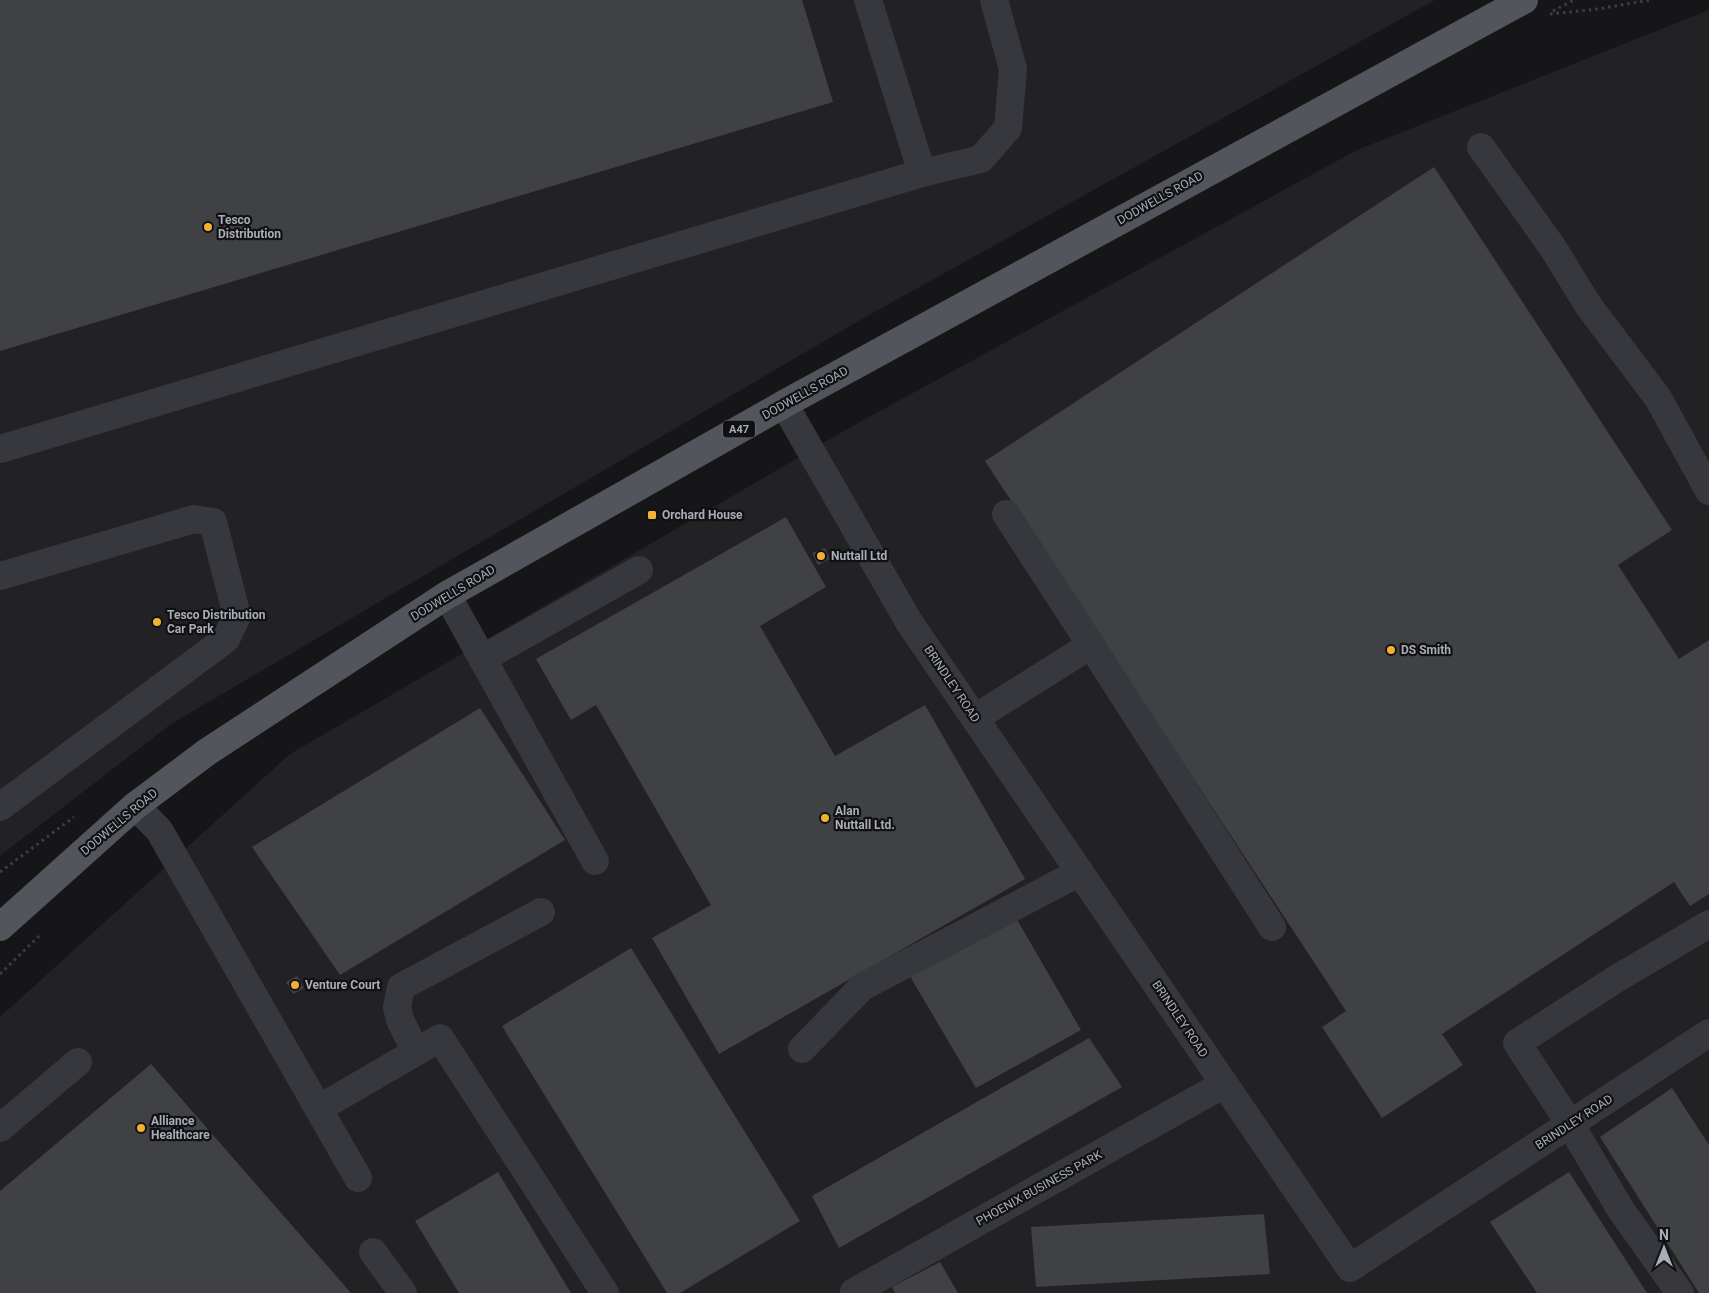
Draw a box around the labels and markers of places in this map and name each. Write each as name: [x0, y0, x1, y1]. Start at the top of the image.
place label: Tesco Distribution: [218, 213, 281, 241]
marker: Tesco Distribution: [202, 221, 214, 233]
place label: Orchard House: [662, 508, 743, 522]
marker: Orchard House: [646, 509, 658, 521]
place label: Nuttall Ltd: [831, 549, 888, 563]
marker: Nuttall Ltd: [815, 550, 827, 562]
place label: Tesco Distribution Car Park: [167, 608, 266, 636]
marker: Tesco Distribution Car Park: [151, 616, 163, 628]
place label: DS Smith: [1401, 643, 1451, 657]
marker: DS Smith: [1385, 644, 1397, 656]
place label: Alan Nuttall Ltd.: [835, 804, 895, 832]
marker: Alan Nuttall Ltd.: [819, 812, 831, 824]
place label: Venture Court: [305, 978, 380, 992]
marker: Venture Court: [289, 979, 301, 991]
place label: Alliance Healthcare: [151, 1114, 210, 1142]
marker: Alliance Healthcare: [135, 1122, 147, 1134]

